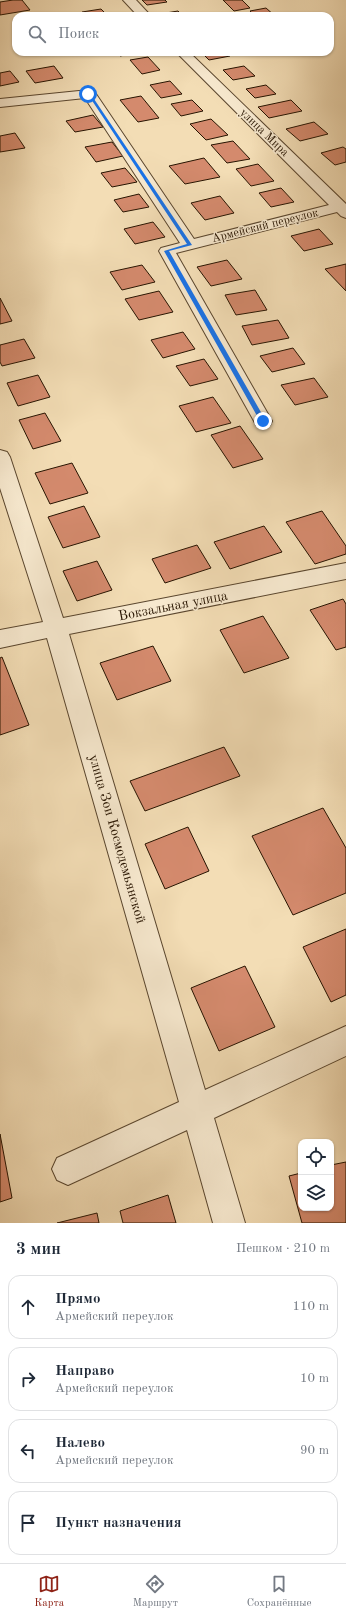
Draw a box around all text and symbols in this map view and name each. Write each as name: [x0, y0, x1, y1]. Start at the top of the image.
search box: [12, 12, 334, 56]
icon: search: [26, 23, 48, 45]
text: Поиск: [58, 27, 99, 42]
route start: [79, 85, 97, 103]
street label: улица Мира: [237, 107, 291, 159]
street label: Армейский переулок: [210, 207, 320, 245]
route end: [254, 412, 272, 430]
street label: Вокзальная улица: [117, 589, 229, 623]
street label: улица Зои Космодемьянской: [86, 753, 148, 925]
map controls: [298, 1139, 334, 1211]
button: locate: [298, 1139, 334, 1175]
button: layers: [298, 1175, 334, 1211]
text: 3 мин: [16, 1241, 61, 1258]
text: Пешком · 210 m: [236, 1242, 330, 1255]
text: Прямо: [55, 1292, 101, 1307]
icon: ahead: [17, 1296, 39, 1318]
text: 110 m: [292, 1300, 329, 1313]
text: Армейский переулок: [55, 1310, 173, 1323]
text: Направо: [55, 1364, 114, 1379]
icon: right: [17, 1368, 39, 1390]
text: 10 m: [300, 1372, 329, 1385]
text: Армейский переулок: [55, 1382, 173, 1395]
text: Налево: [55, 1436, 105, 1451]
icon: left: [17, 1440, 39, 1462]
text: 90 m: [300, 1444, 329, 1457]
text: Армейский переулок: [55, 1454, 173, 1467]
icon: arrive: [17, 1512, 39, 1534]
text: Пункт назначения: [55, 1516, 182, 1531]
tab: Карта: [34, 1573, 64, 1611]
tab: Маршрут: [133, 1573, 178, 1611]
tab: Сохранённые: [247, 1573, 312, 1611]

